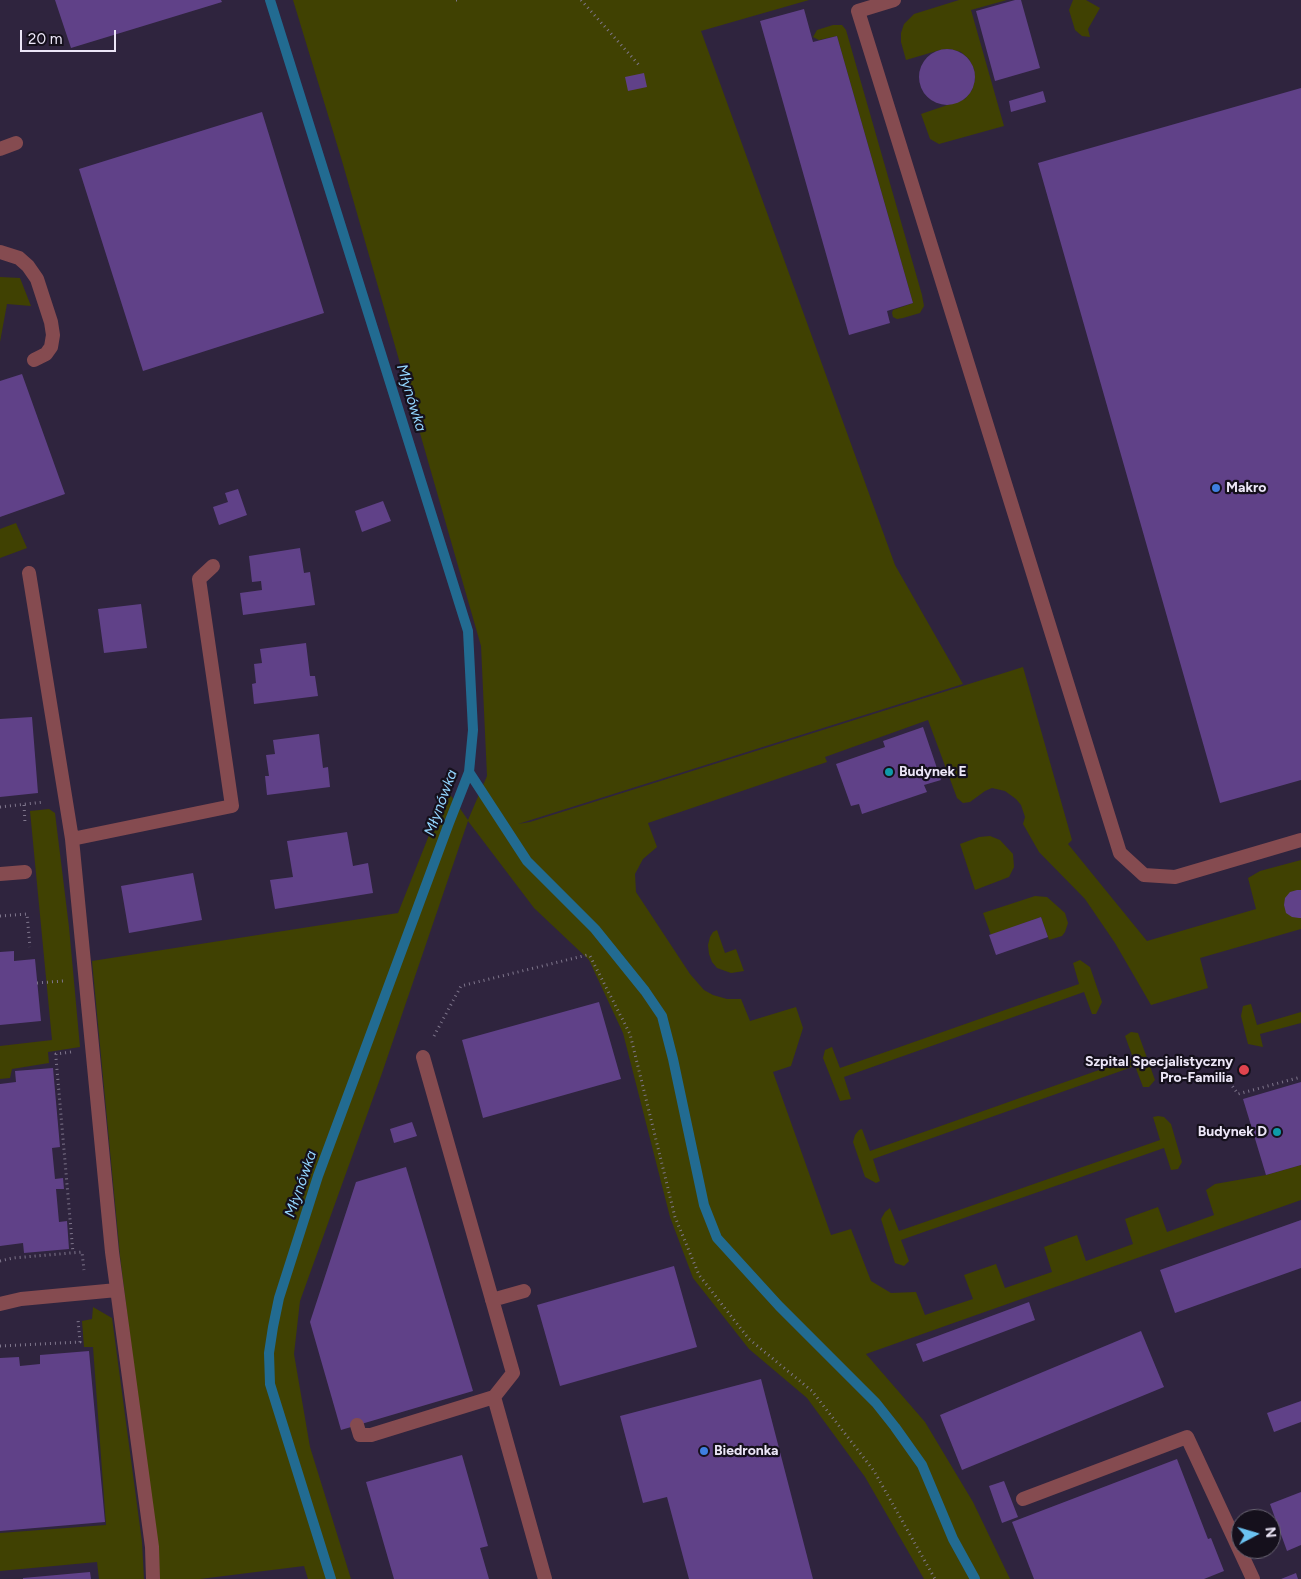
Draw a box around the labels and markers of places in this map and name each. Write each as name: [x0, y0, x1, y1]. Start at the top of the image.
place label: Makro: [1226, 480, 1266, 496]
marker: Makro: [1210, 482, 1222, 494]
place label: Budynek E: [899, 764, 967, 780]
marker: Budynek E: [883, 766, 895, 778]
place label: Szpital Specjalistyczny Pro-Familia: [1085, 1054, 1233, 1086]
marker: Szpital Specjalistyczny Pro-Familia: [1237, 1063, 1251, 1077]
place label: Budynek D: [1198, 1124, 1267, 1140]
marker: Budynek D: [1271, 1126, 1283, 1138]
place label: Biedronka: [714, 1443, 778, 1459]
marker: Biedronka: [698, 1445, 710, 1457]

